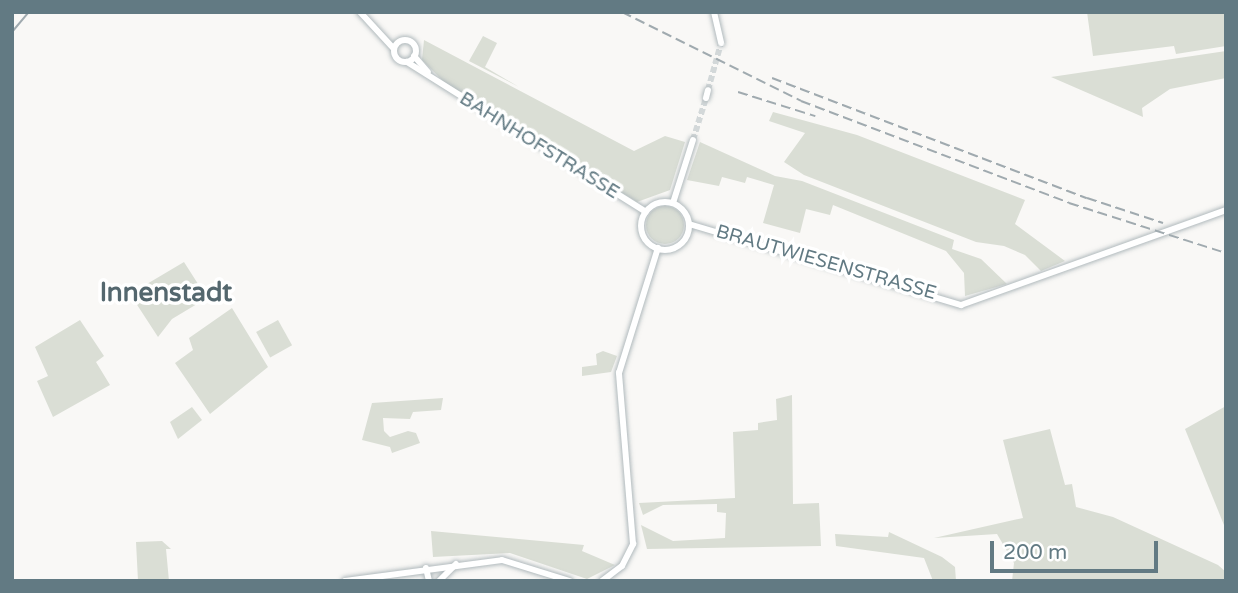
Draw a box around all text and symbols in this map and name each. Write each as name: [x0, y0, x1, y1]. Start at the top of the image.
street label: BAHNHOFSTRASSE: [455, 88, 623, 204]
street label: BRAUTWIESENSTRASSE: [713, 221, 939, 305]
district label: Innenstadt: [100, 277, 232, 309]
scale bar: [993, 526, 1161, 570]
text: 200 m: [1003, 540, 1067, 565]

